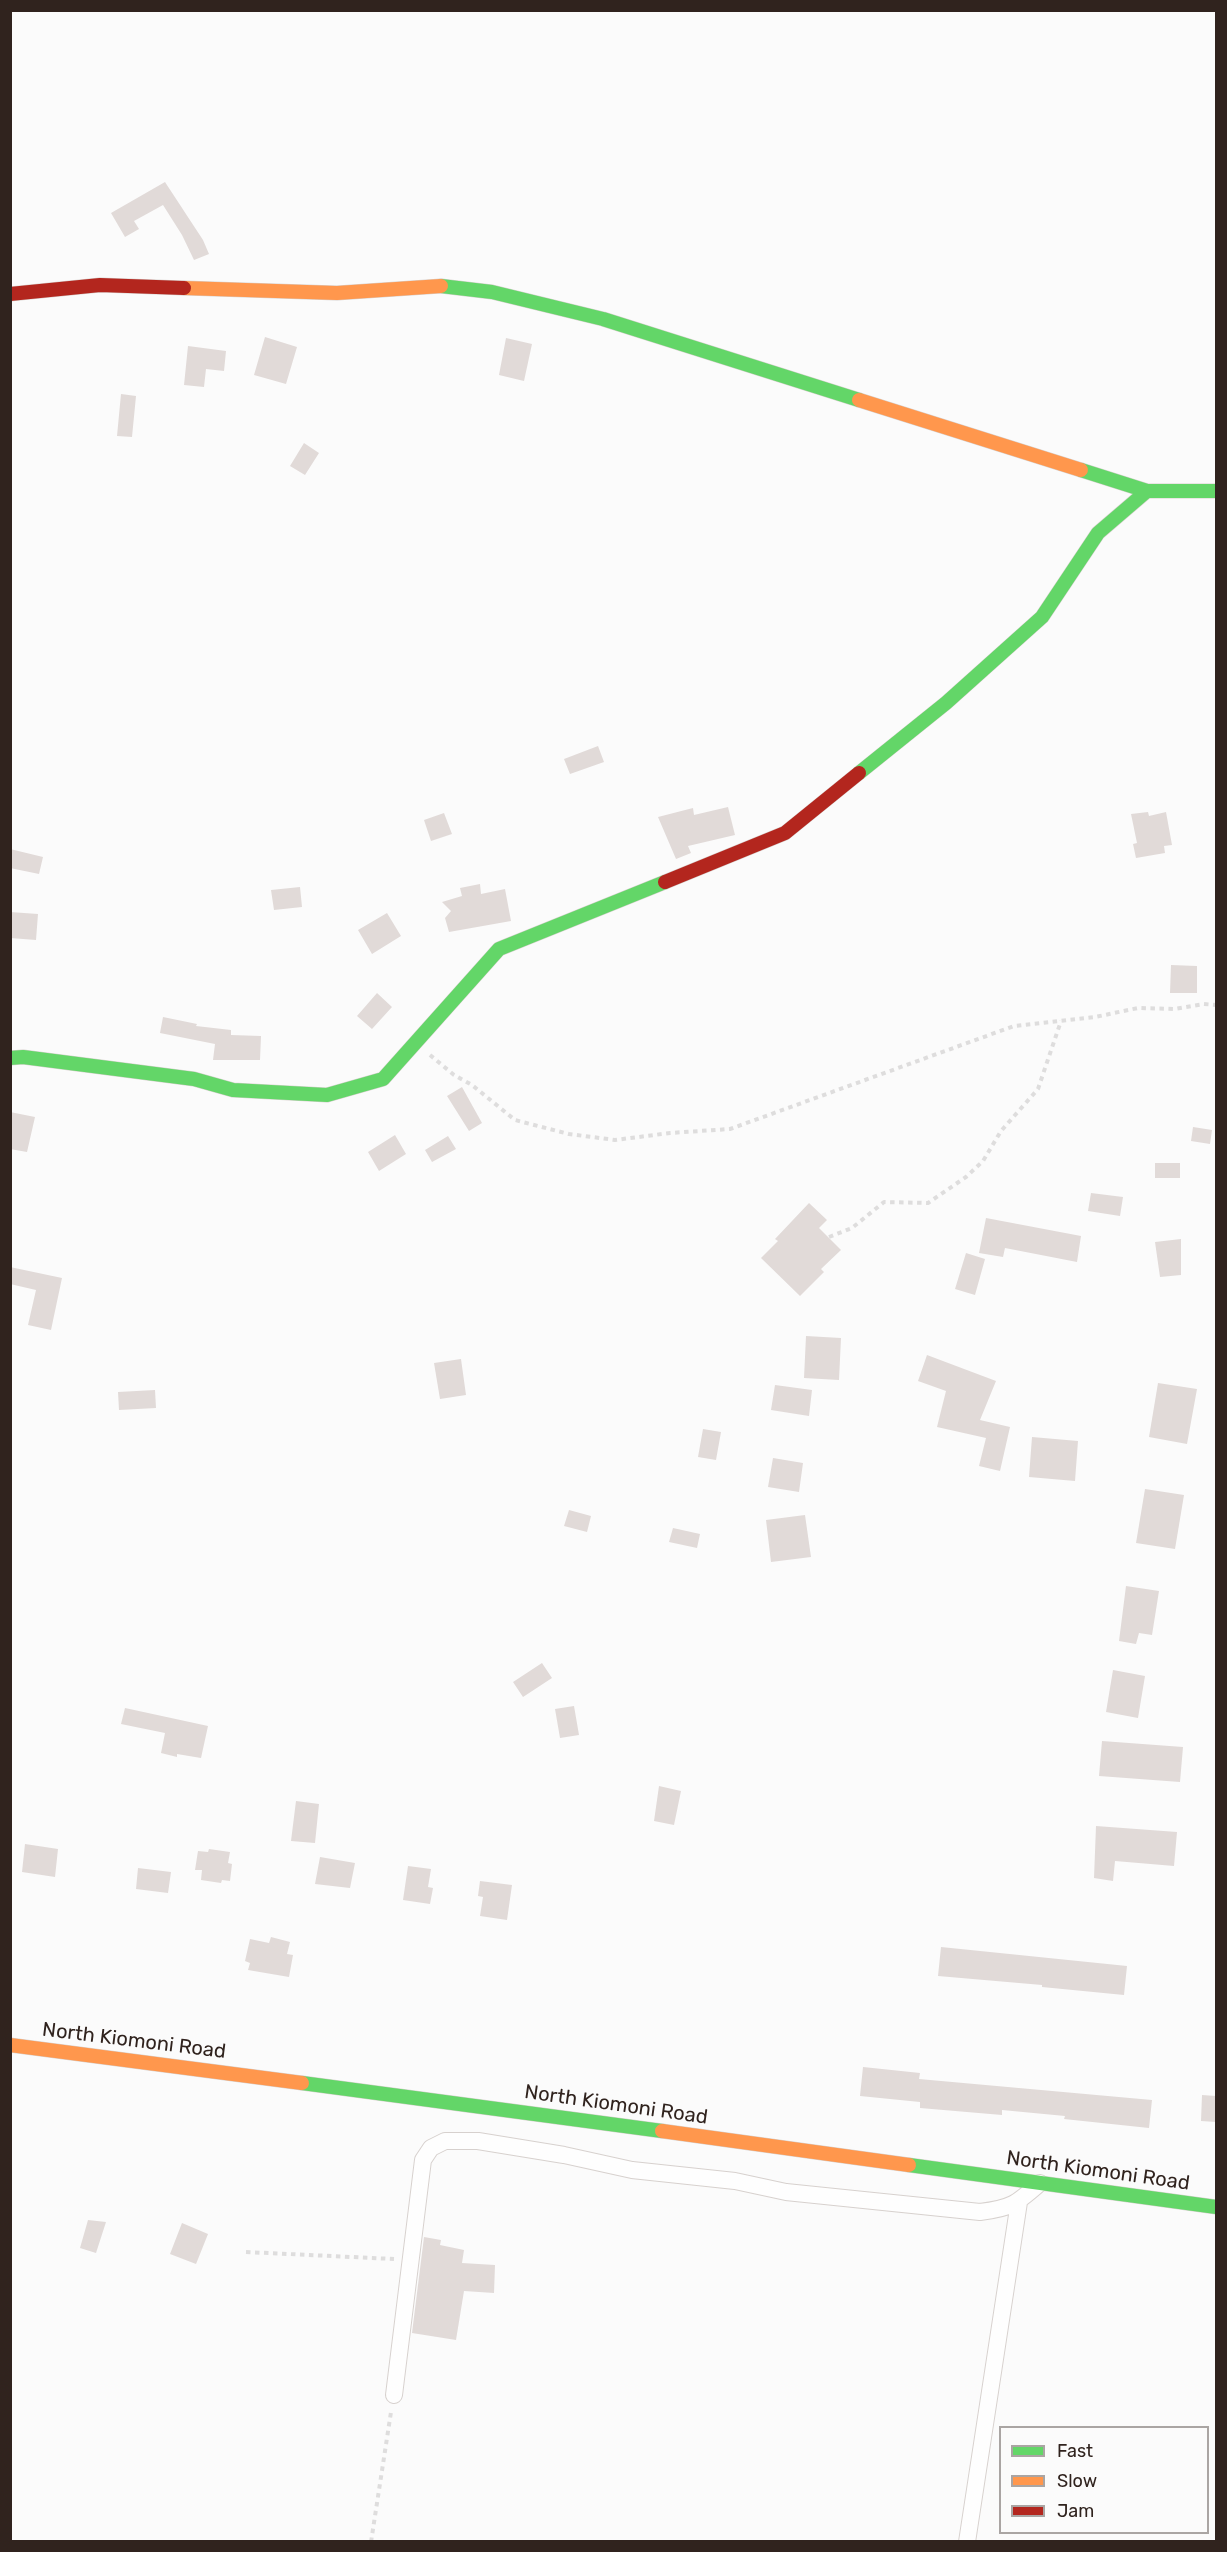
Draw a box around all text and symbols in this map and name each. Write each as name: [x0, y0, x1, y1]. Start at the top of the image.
street label: North Kiomoni Road: [41, 2018, 227, 2064]
street label: North Kiomoni Road: [523, 2080, 709, 2130]
street label: North Kiomoni Road: [1005, 2146, 1191, 2196]
legend: [999, 2426, 1209, 2534]
text: Fast: [1057, 2440, 1093, 2462]
text: Slow: [1057, 2470, 1097, 2492]
text: Jam: [1057, 2500, 1094, 2522]

